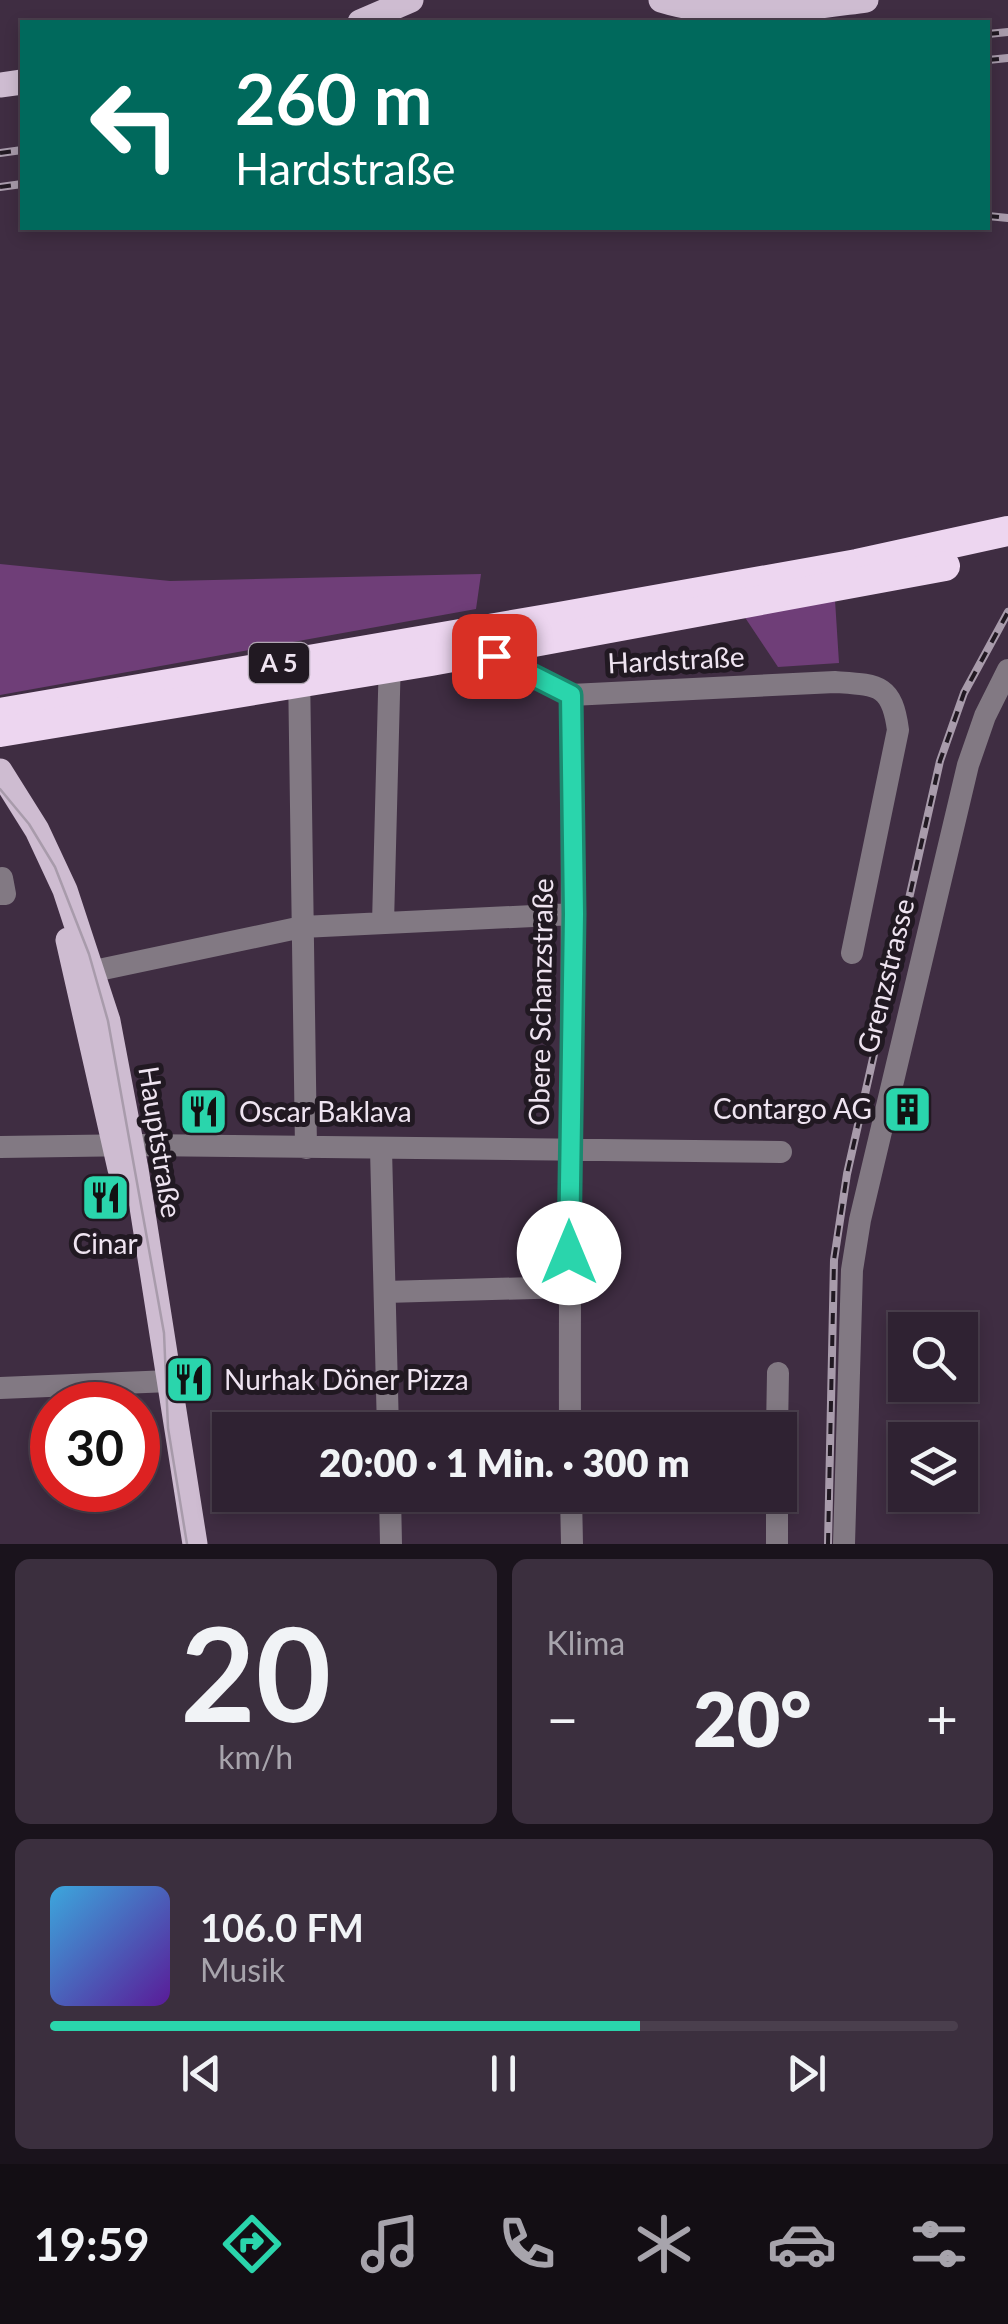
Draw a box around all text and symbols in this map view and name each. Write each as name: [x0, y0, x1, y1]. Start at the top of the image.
text: 260 m: [235, 56, 432, 140]
icon: left: [70, 60, 200, 190]
text: Hardstraße: [235, 141, 456, 195]
pin: [452, 614, 537, 699]
icon: arrive: [467, 629, 522, 684]
street label: Hardstraße: [607, 638, 745, 680]
road number: A 5: [249, 643, 309, 683]
street label: Obere Schanzstraße: [521, 878, 559, 1126]
street label: Grenzstrasse: [849, 895, 921, 1057]
street label: Hauptstraße: [132, 1064, 190, 1220]
building icon: Contargo AG: [881, 1083, 933, 1135]
restaurant icon: Oscar Baklava: [178, 1086, 230, 1138]
place label: Contargo AG: [713, 1091, 872, 1125]
place label: Oscar Baklava: [239, 1094, 412, 1128]
restaurant icon: Cinar: [79, 1171, 131, 1223]
position arrow: [517, 1201, 621, 1305]
place label: Cinar: [72, 1226, 138, 1260]
map controls: [888, 1312, 978, 1512]
button: search: [888, 1312, 978, 1402]
restaurant icon: Nurhak Döner Pizza: [163, 1354, 215, 1406]
place label: Nurhak Döner Pizza: [224, 1362, 469, 1396]
speed limit sign: 30: [30, 1382, 160, 1512]
button: layers: [888, 1422, 978, 1512]
text: 20:00 · 1 Min. · 300 m: [319, 1439, 690, 1485]
text: 20: [180, 1594, 331, 1750]
text: Klima: [547, 1623, 625, 1662]
text: 20°: [693, 1673, 811, 1763]
text: −: [547, 1685, 578, 1751]
text: +: [926, 1685, 958, 1751]
text: km/h: [218, 1737, 293, 1776]
text: 106.0 FM: [200, 1904, 364, 1950]
text: Musik: [200, 1950, 285, 1989]
icon: previous: [174, 2046, 229, 2101]
icon: pause: [476, 2046, 531, 2101]
icon: next: [779, 2046, 834, 2101]
icon: directions: [217, 2209, 287, 2279]
icon: music: [355, 2209, 425, 2279]
icon: phone: [492, 2209, 562, 2279]
icon: climate: [629, 2209, 699, 2279]
icon: car: [767, 2209, 837, 2279]
icon: filters: [904, 2209, 974, 2279]
text: 19:59: [34, 2217, 150, 2271]

